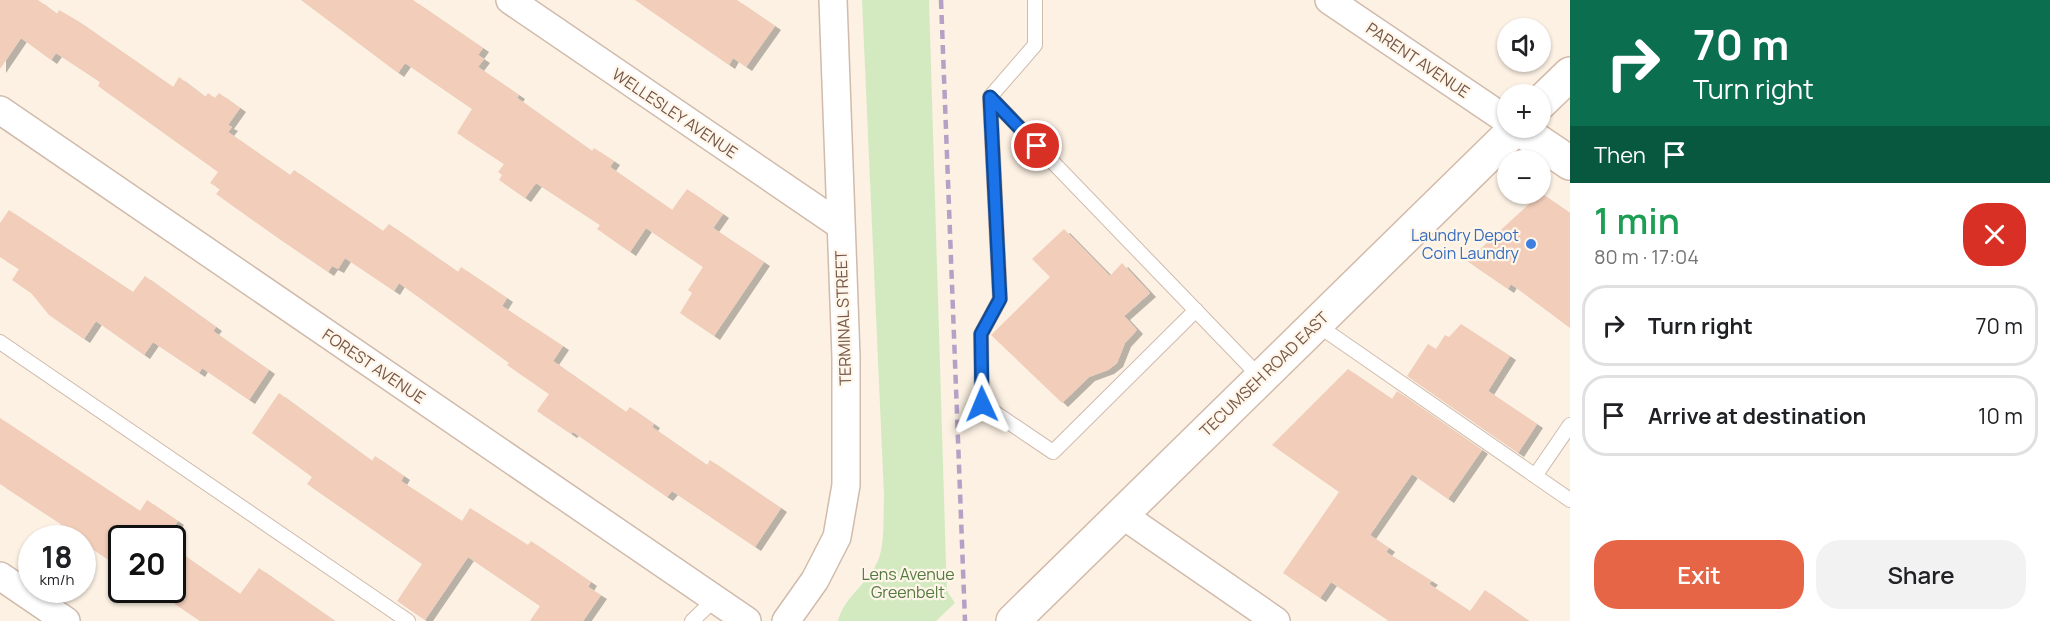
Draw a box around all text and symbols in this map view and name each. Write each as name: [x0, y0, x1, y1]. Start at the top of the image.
text: 70 m: [1693, 15, 1789, 73]
street label: PARENT AVENUE: [1362, 17, 1474, 103]
map controls: [1497, 18, 1551, 204]
button: sound: [1497, 18, 1551, 72]
icon: right: [1594, 24, 1672, 102]
street label: WELLESLEY AVENUE: [608, 63, 742, 163]
text: Turn right: [1693, 70, 1814, 107]
button: +: [1497, 84, 1551, 138]
pin: [1011, 120, 1062, 171]
icon: arrive: [1020, 129, 1053, 162]
icon: arrive: [1658, 138, 1691, 171]
text: Then: [1594, 140, 1646, 170]
button: −: [1497, 150, 1551, 204]
text: 1 min: [1594, 196, 1680, 245]
button: close: [1963, 203, 2026, 266]
place label: Laundry Depot Coin Laundry: [1411, 224, 1520, 264]
marker: Laundry Depot Coin Laundry: [1524, 237, 1538, 251]
text: 80 m · 17:04: [1594, 243, 1699, 270]
street label: TERMINAL STREET: [830, 250, 856, 386]
street label: TECUMSEH ROAD EAST: [1195, 306, 1334, 441]
icon: right: [1597, 309, 1630, 342]
text: Turn right: [1648, 311, 1753, 341]
text: 70 m: [1975, 311, 2023, 341]
street label: FOREST AVENUE: [318, 323, 430, 409]
position arrow: [950, 372, 1014, 436]
icon: arrive: [1597, 399, 1630, 432]
text: Arrive at destination: [1648, 401, 1866, 431]
text: 10 m: [1978, 401, 2023, 431]
speed limit sign: 20: [108, 525, 186, 603]
text: 18: [41, 536, 73, 577]
button: Exit: [1594, 540, 1804, 609]
button: Share: [1816, 540, 2026, 609]
park label: Lens Avenue Greenbelt: [861, 563, 955, 603]
text: km/h: [40, 569, 74, 590]

